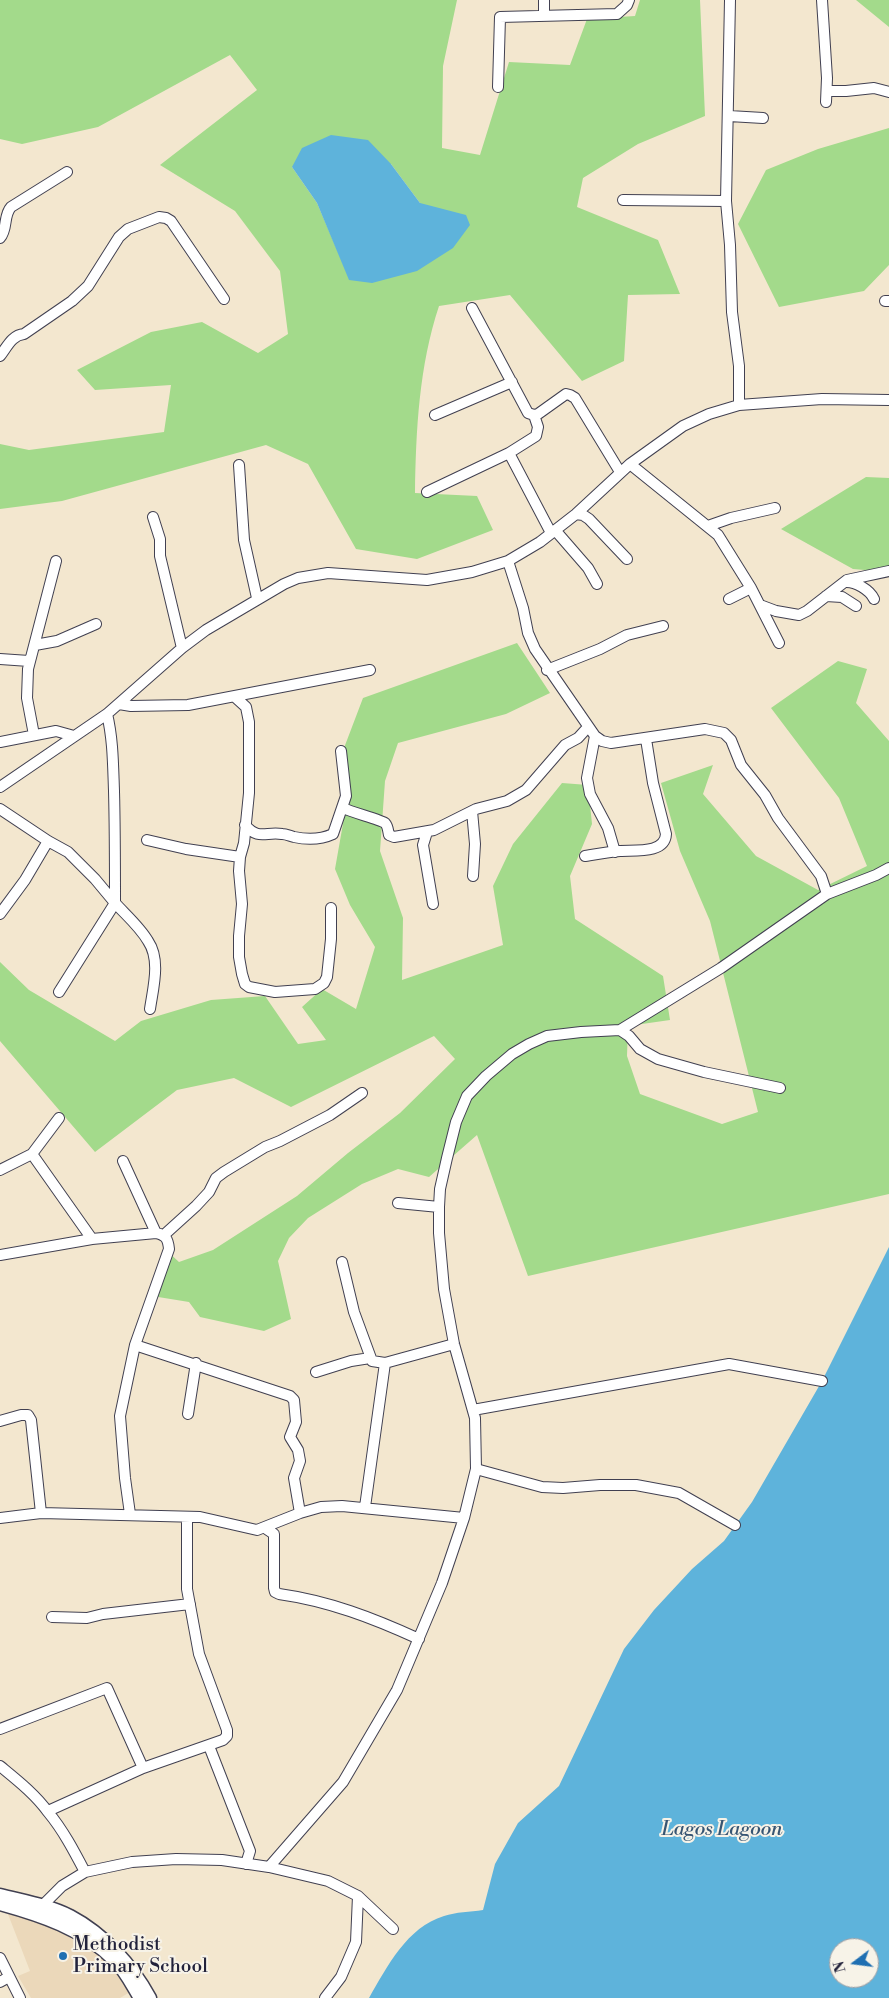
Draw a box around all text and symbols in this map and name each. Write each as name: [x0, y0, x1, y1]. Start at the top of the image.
water label: Lagos Lagoon: [661, 1818, 783, 1842]
place label: Methodist Primary School: [73, 1934, 208, 1978]
north arrow: [829, 1938, 879, 1988]
marker: Methodist Primary School: [57, 1950, 69, 1962]
text: N: [830, 1959, 851, 1974]

